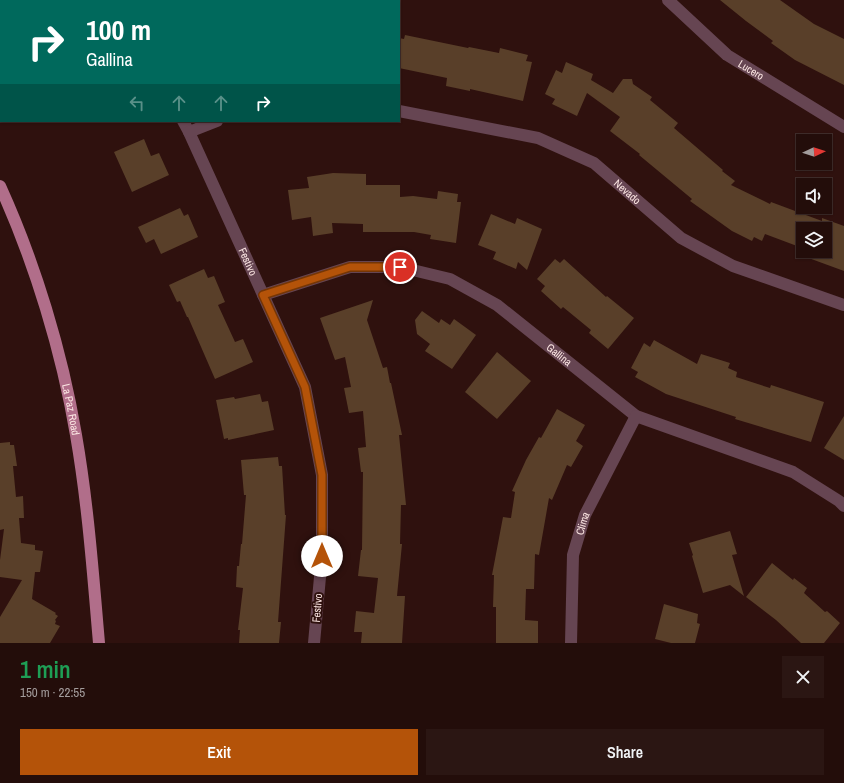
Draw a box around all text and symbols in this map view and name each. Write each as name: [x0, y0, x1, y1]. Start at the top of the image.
text: 100 m: [86, 11, 151, 49]
icon: right: [20, 16, 72, 68]
text: Gallina: [86, 47, 133, 72]
street label: Lucero: [736, 57, 767, 83]
icon: left: [126, 92, 148, 114]
icon: ahead: [168, 92, 190, 114]
icon: ahead: [210, 92, 232, 114]
icon: right: [252, 92, 274, 114]
north arrow: [796, 134, 832, 170]
map controls: [796, 134, 832, 258]
street label: Nevado: [611, 176, 644, 207]
button: sound: [796, 178, 832, 214]
button: layers: [796, 222, 832, 258]
street label: Festivo: [236, 245, 260, 278]
pin: [383, 250, 417, 284]
icon: arrive: [389, 256, 411, 278]
street label: Gallina: [544, 340, 575, 369]
street label: La Paz Road: [59, 382, 83, 436]
street label: Clima: [572, 509, 593, 537]
position arrow: [301, 535, 343, 577]
street label: Festivo: [309, 593, 325, 623]
text: 1 min: [20, 653, 71, 685]
button: close: [782, 656, 824, 698]
text: 150 m · 22:55: [20, 684, 85, 701]
button: Exit: [20, 729, 418, 775]
button: Share: [426, 729, 824, 775]

